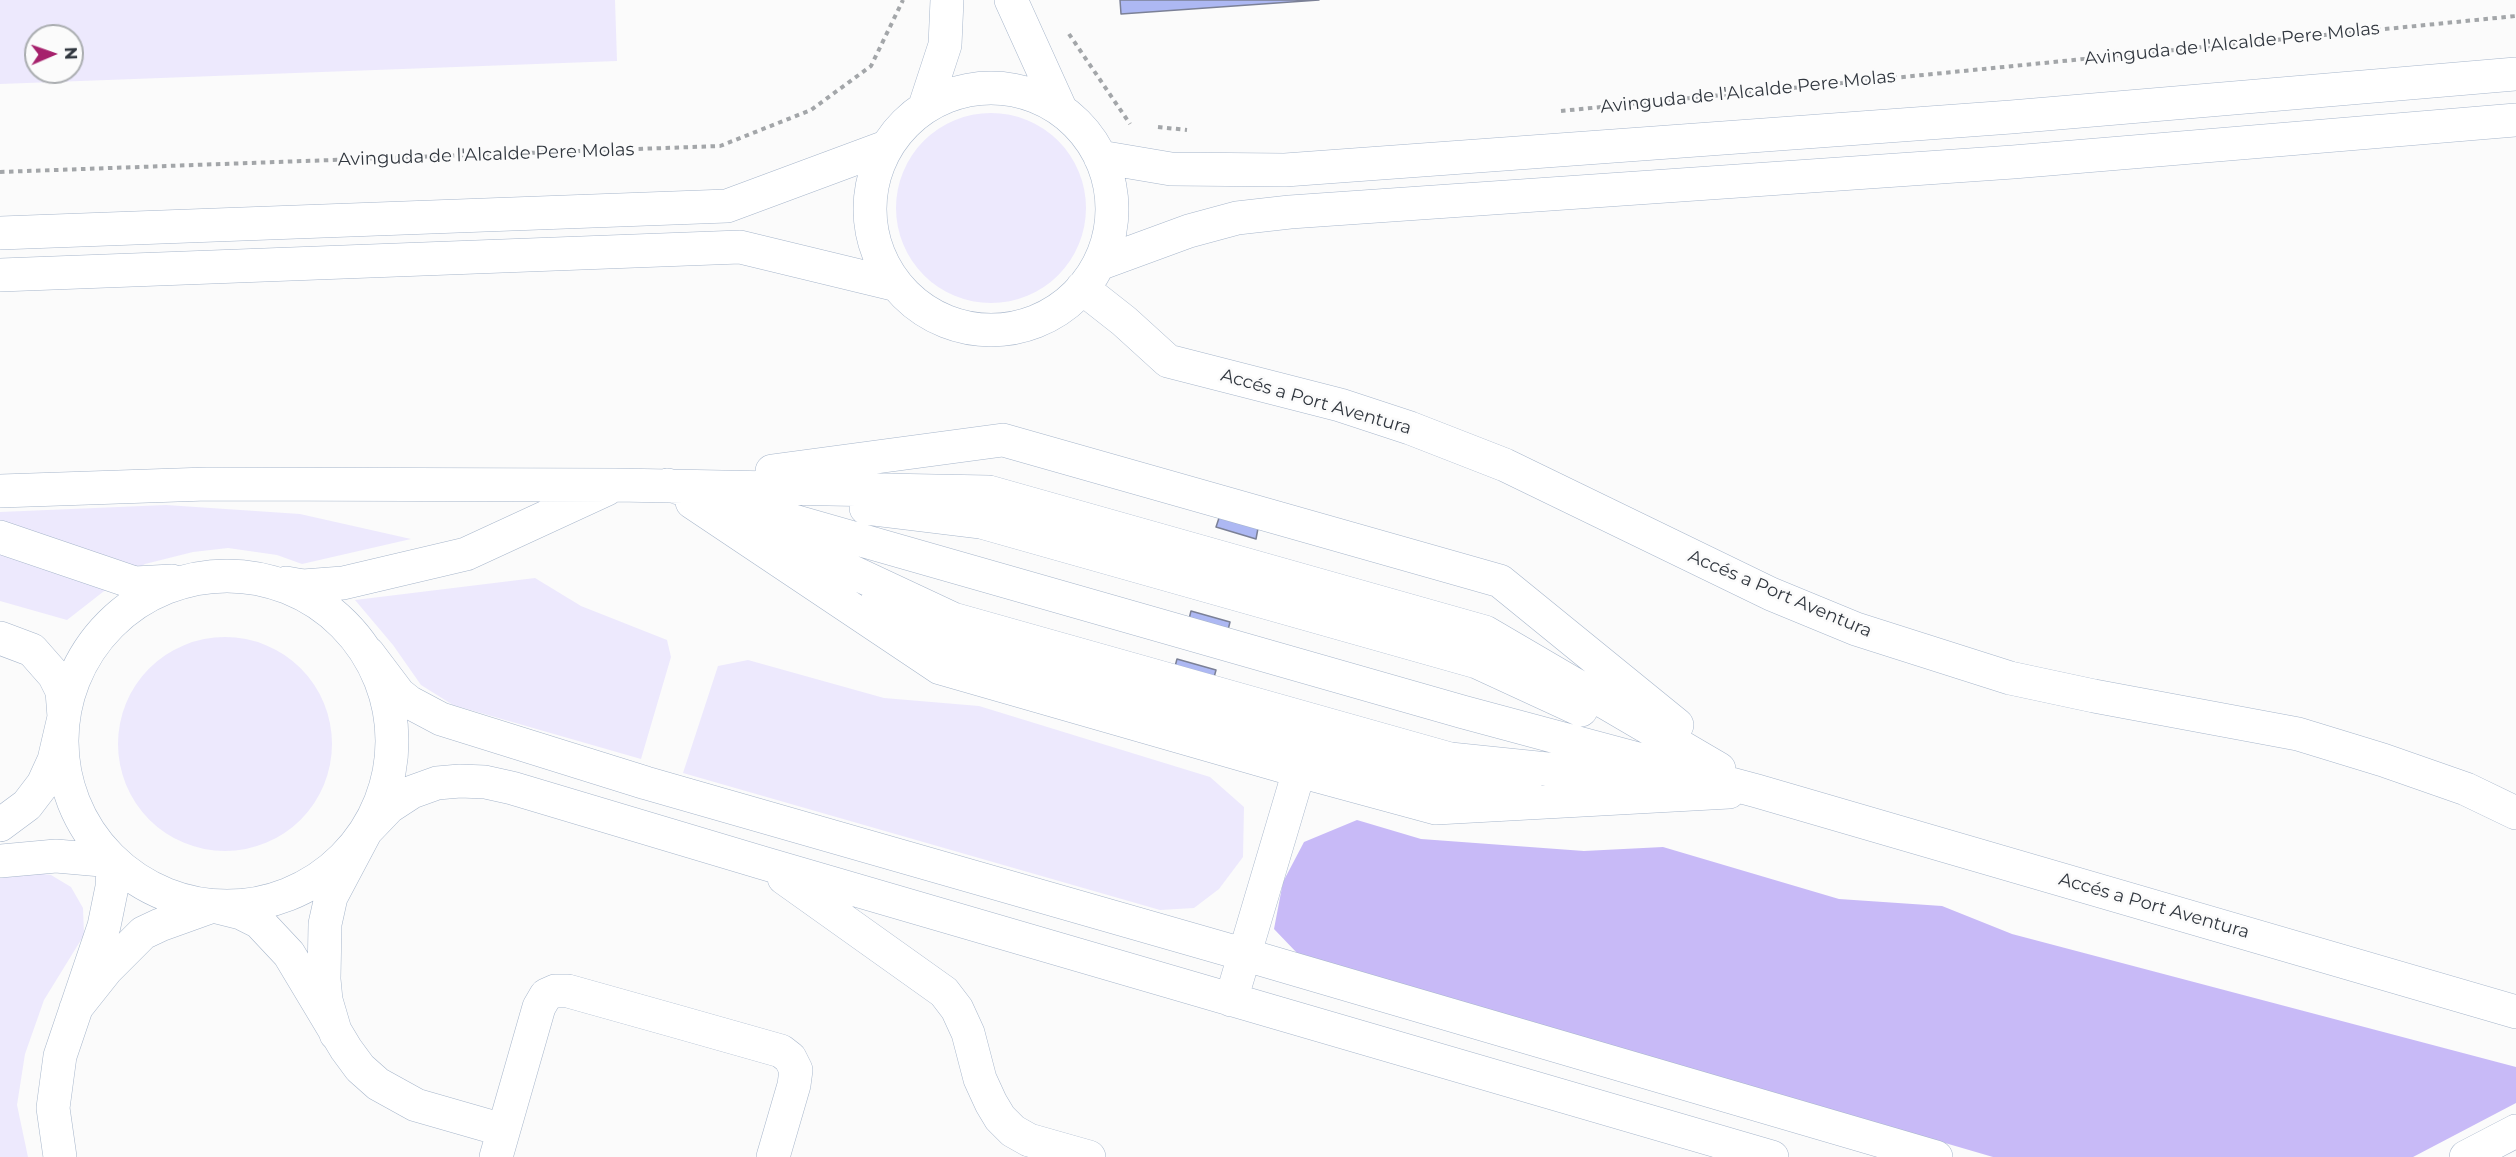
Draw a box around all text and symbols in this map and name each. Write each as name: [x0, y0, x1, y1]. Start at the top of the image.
street label: Avinguda de l'Alcalde Pere Molas: [2083, 18, 2381, 70]
north arrow: [24, 24, 84, 84]
text: N: [61, 47, 80, 60]
street label: Avinguda de l'Alcalde Pere Molas: [1599, 66, 1897, 118]
street label: Avinguda de l'Alcalde Pere Molas: [337, 139, 635, 171]
street label: Accés a Port Aventura: [1218, 364, 1414, 440]
street label: Accés a Port Aventura: [1685, 545, 1875, 643]
street label: Accés a Port Aventura: [2056, 868, 2252, 944]

